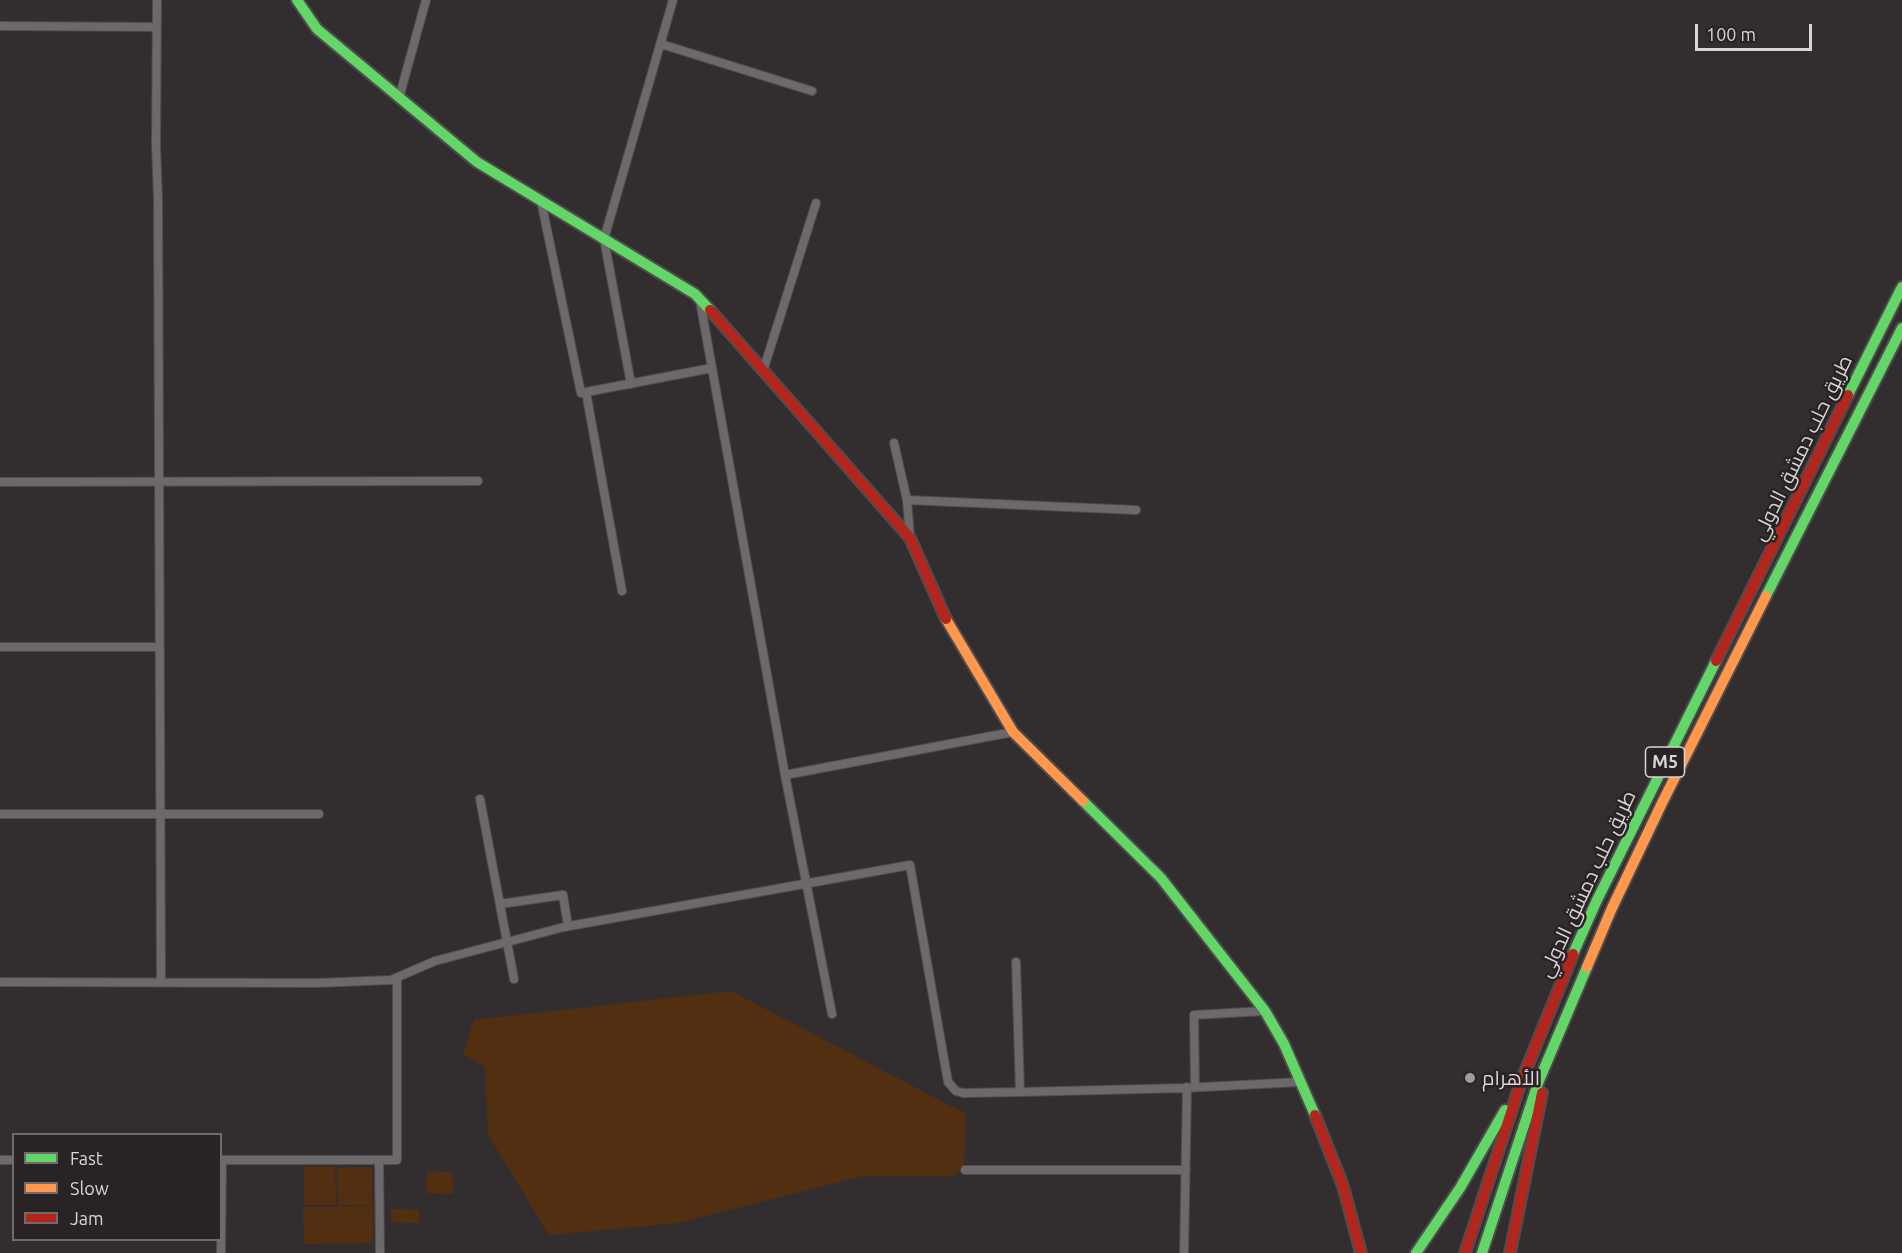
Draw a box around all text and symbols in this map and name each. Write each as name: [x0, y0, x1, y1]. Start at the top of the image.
scale bar: [1698, 12, 1815, 50]
text: 100 m: [1706, 24, 1756, 44]
street label: طريق حلب دمشق الدولي: [1747, 351, 1857, 545]
road number: M5: [1646, 747, 1684, 777]
street label: طريق حلب دمشق الدولي: [1533, 787, 1641, 981]
place label: الأهرام: [1482, 1066, 1540, 1090]
marker: الأهرام: [1463, 1071, 1477, 1085]
legend: [12, 1133, 222, 1241]
text: Fast: [70, 1148, 103, 1168]
text: Slow: [70, 1178, 109, 1198]
text: Jam: [70, 1208, 104, 1228]

